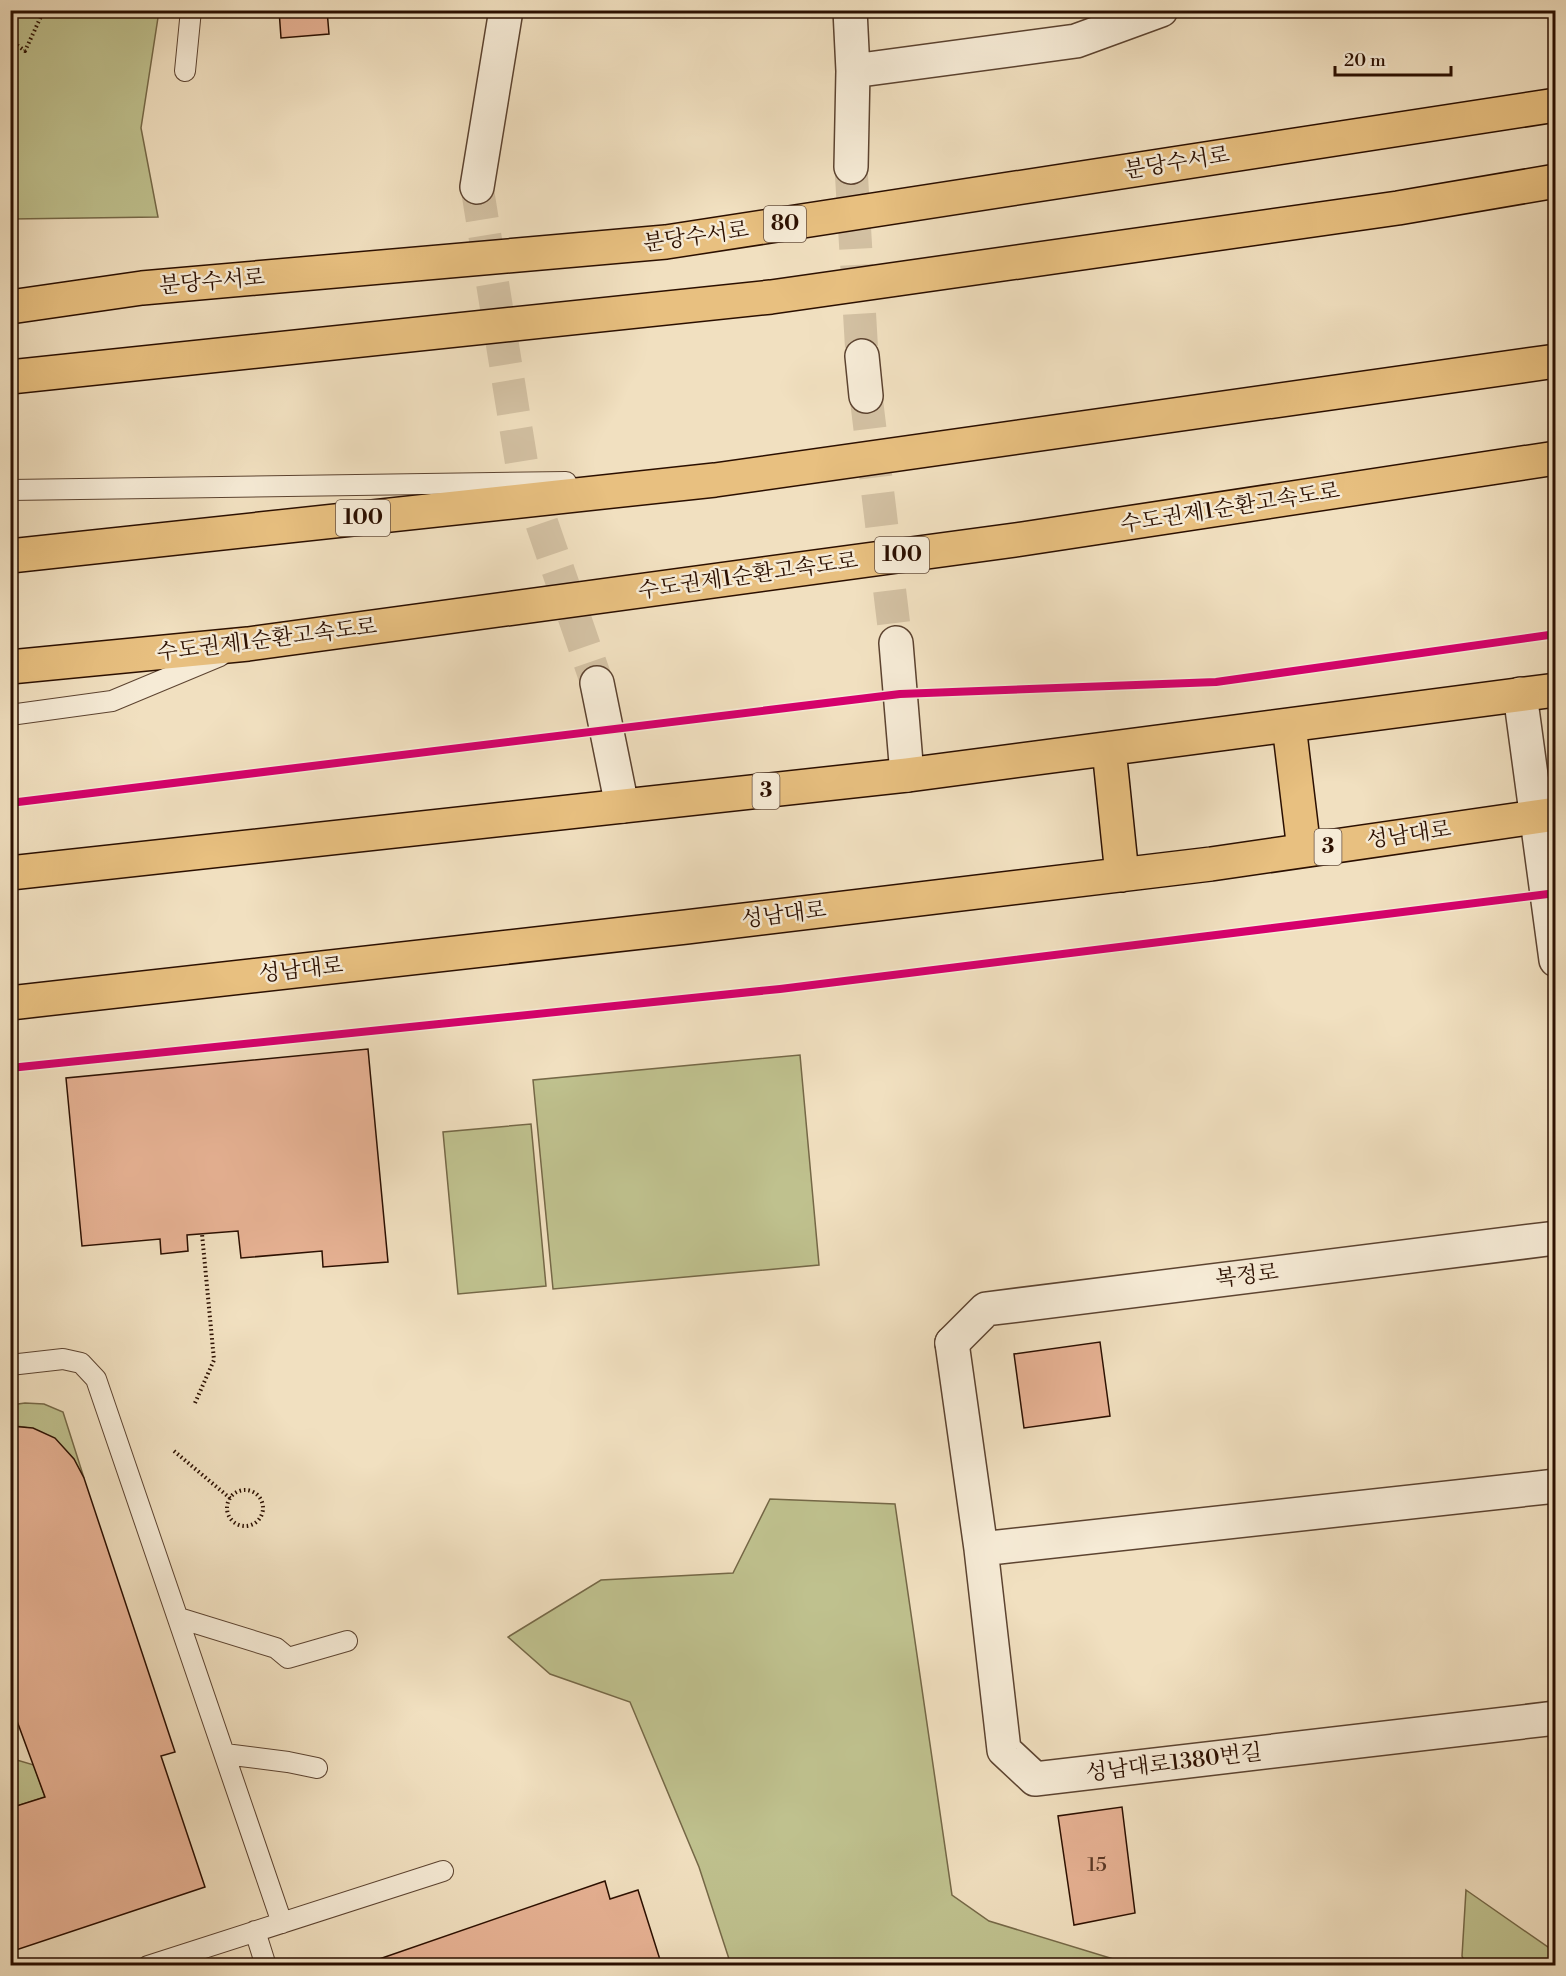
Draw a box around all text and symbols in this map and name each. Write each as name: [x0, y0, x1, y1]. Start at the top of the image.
scale bar: [1335, 39, 1450, 77]
text: 20 m: [1344, 49, 1386, 72]
street label: 분당수서로: [1122, 141, 1232, 185]
road number: 80: [764, 206, 806, 242]
street label: 분당수서로: [642, 216, 750, 258]
street label: 분당수서로: [158, 264, 266, 300]
street label: 수도권제1순환고속도로: [1118, 477, 1342, 539]
road number: 100: [336, 500, 390, 536]
road number: 100: [875, 537, 929, 573]
street label: 수도권제1순환고속도로: [636, 547, 860, 605]
street label: 수도권제1순환고속도로: [155, 613, 379, 667]
road number: 3: [752, 773, 780, 809]
street label: 성남대로: [1365, 816, 1453, 854]
road number: 3: [1314, 829, 1342, 865]
street label: 성남대로: [740, 896, 828, 934]
street label: 성남대로: [257, 952, 345, 988]
street label: 복정로: [1214, 1259, 1280, 1293]
street label: 성남대로1380번길: [1084, 1739, 1264, 1787]
house number: 15: [1087, 1853, 1107, 1878]

